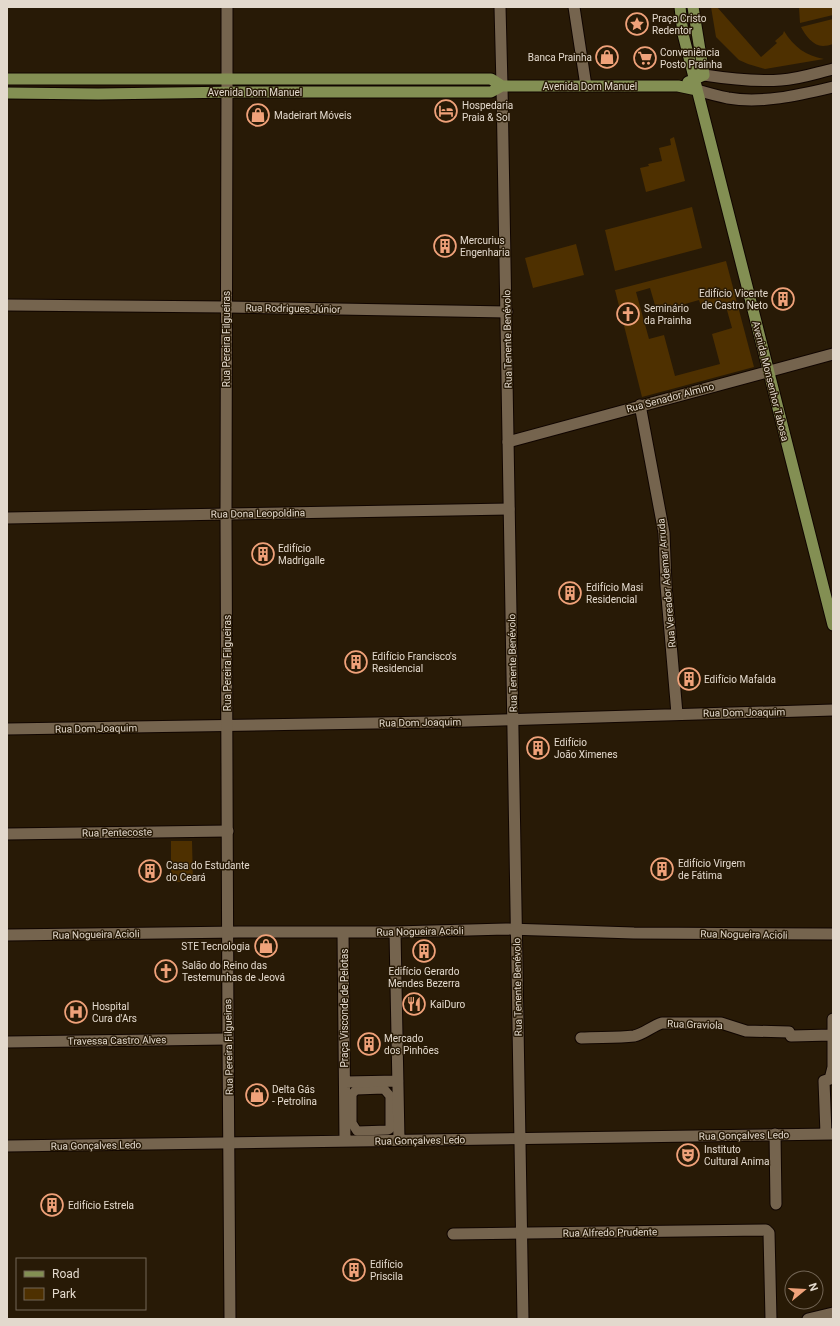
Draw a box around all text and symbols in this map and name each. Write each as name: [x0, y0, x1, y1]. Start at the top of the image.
place icon: Praça Cristo Redentor: [624, 11, 650, 37]
place label: Praça Cristo Redentor: [652, 13, 707, 36]
shop icon: Banca Prainha: [594, 44, 620, 70]
supermarket icon: Conveniência Posto Prainha: [632, 45, 658, 71]
place label: Conveniência Posto Prainha: [660, 47, 722, 70]
place label: Banca Prainha: [528, 52, 592, 63]
street label: Avenida Dom Manuel: [543, 81, 637, 92]
street label: Avenida Dom Manuel: [208, 87, 302, 98]
hotel icon: Hospedaria Praia & Sol: [433, 98, 459, 124]
place label: Hospedaria Praia & Sol: [462, 100, 513, 123]
shop icon: Madeirart Móveis: [245, 102, 271, 128]
place label: Madeirart Móveis: [274, 110, 352, 121]
building icon: Mercurius Engenharia: [432, 233, 458, 259]
place label: Mercurius Engenharia: [460, 235, 510, 258]
building icon: Edifício Vicente de Castro Neto: [770, 286, 796, 312]
place label: Edifício Vicente de Castro Neto: [699, 288, 768, 311]
street label: Rua Tenente Benévolo: [501, 289, 514, 388]
street label: Rua Pereira Filgueiras: [221, 291, 232, 387]
church icon: Seminário da Prainha: [615, 301, 641, 327]
street label: Rua Rodrigues Júnior: [245, 302, 341, 315]
place label: Seminário da Prainha: [644, 303, 691, 326]
street label: Avenida Monsenhor Tabosa: [750, 320, 791, 442]
street label: Rua Senador Almino: [625, 380, 715, 414]
street label: Rua Dona Leopoldina: [211, 507, 305, 520]
street label: Rua Vereador Ademar Arruda: [655, 518, 678, 648]
building icon: Edifício Madrigalle: [250, 541, 276, 567]
place label: Edifício Madrigalle: [278, 543, 325, 566]
building icon: Edifício Masi Residencial: [557, 580, 583, 606]
place label: Edifício Masi Residencial: [586, 582, 643, 605]
street label: Rua Tenente Benévolo: [506, 613, 519, 712]
street label: Rua Pereira Filgueiras: [222, 615, 233, 711]
building icon: Edifício Francisco's Residencial: [343, 649, 369, 675]
place label: Edifício Francisco's Residencial: [372, 651, 457, 674]
building icon: Edifício Mafalda: [676, 666, 702, 692]
place label: Edifício Mafalda: [704, 674, 776, 685]
street label: Rua Dom Joaquim: [703, 706, 785, 719]
street label: Rua Dom Joaquim: [379, 716, 461, 729]
street label: Rua Dom Joaquim: [55, 722, 137, 735]
building icon: Edifício João Ximenes: [525, 735, 551, 761]
place label: Edifício João Ximenes: [554, 737, 618, 760]
street label: Rua Pentecoste: [82, 826, 152, 839]
building icon: Edifício Virgem de Fátima: [649, 856, 675, 882]
building icon: Casa do Estudante do Ceará: [137, 858, 163, 884]
place label: Edifício Virgem de Fátima: [678, 858, 745, 881]
place label: Casa do Estudante do Ceará: [166, 860, 250, 883]
street label: Rua Nogueira Acioli: [376, 925, 464, 938]
street label: Rua Nogueira Acioli: [52, 928, 140, 941]
street label: Rua Nogueira Acioli: [700, 928, 788, 941]
shop icon: STE Tecnologia: [253, 933, 279, 959]
street label: Rua Tenente Benévolo: [511, 937, 524, 1036]
building icon: Edifício Gerardo Mendes Bezerra: [411, 938, 437, 964]
place label: STE Tecnologia: [181, 941, 250, 952]
street label: Praça Visconde de Pelotas: [339, 949, 350, 1067]
church icon: Salão do Reino das Testemunhas de Jeová: [153, 958, 179, 984]
place label: Salão do Reino das Testemunhas de Jeová: [182, 960, 285, 983]
place label: Edifício Gerardo Mendes Bezerra: [388, 966, 460, 989]
restaurant icon: KaiDuro: [401, 991, 427, 1017]
hospital icon: Hospital Cura d'Ars: [63, 999, 89, 1025]
street label: Rua Pereira Filgueiras: [222, 999, 235, 1095]
place label: KaiDuro: [430, 999, 466, 1010]
place label: Hospital Cura d'Ars: [92, 1001, 137, 1024]
street label: Rua Graviola: [667, 1018, 723, 1031]
building icon: Mercado dos Pinhões: [356, 1031, 382, 1057]
place label: Mercado dos Pinhões: [384, 1033, 439, 1056]
street label: Travessa Castro Alves: [68, 1034, 166, 1047]
shop icon: Delta Gás - Petrolina: [244, 1082, 270, 1108]
place label: Delta Gás - Petrolina: [272, 1084, 317, 1107]
street label: Rua Gonçalves Ledo: [699, 1129, 790, 1142]
street label: Rua Gonçalves Ledo: [375, 1134, 466, 1147]
street label: Rua Gonçalves Ledo: [51, 1139, 142, 1152]
theatre icon: Instituto Cultural Anima: [675, 1142, 701, 1168]
place label: Instituto Cultural Anima: [704, 1144, 769, 1167]
building icon: Edifício Estrela: [39, 1192, 65, 1218]
place label: Edifício Estrela: [68, 1200, 134, 1211]
street label: Rua Alfredo Prudente: [563, 1226, 657, 1239]
building icon: Edifício Priscila: [341, 1257, 367, 1283]
legend: [16, 1258, 146, 1310]
place label: Edifício Priscila: [370, 1259, 403, 1282]
text: Road: [52, 1267, 80, 1281]
north arrow: [784, 1270, 824, 1310]
text: N: [806, 1281, 820, 1293]
text: Park: [52, 1287, 77, 1301]

